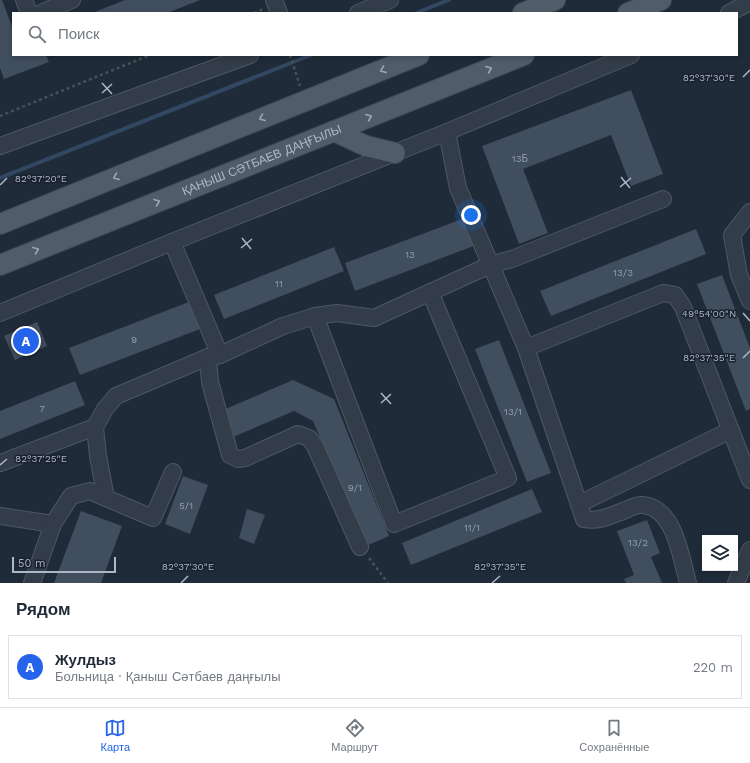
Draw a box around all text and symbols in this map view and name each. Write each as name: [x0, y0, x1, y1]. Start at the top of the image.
search box: [12, 12, 738, 56]
icon: search: [26, 23, 48, 45]
text: Поиск: [58, 25, 100, 43]
one-way arrow: [379, 65, 386, 73]
one-way arrow: [486, 65, 493, 73]
text: 82°37'30"E: [683, 72, 735, 83]
one-way arrow: [259, 114, 266, 122]
one-way arrow: [364, 114, 372, 122]
street label: ҚАНЫШ СӘТБАЕВ ДАҢҒЫЛЫ: [180, 122, 344, 198]
house number: 13Б: [512, 153, 529, 164]
text: 82°37'20"E: [15, 173, 67, 184]
one-way arrow: [112, 173, 119, 181]
one-way arrow: [153, 198, 160, 206]
your location: [461, 205, 481, 225]
one-way arrow: [33, 247, 40, 255]
house number: 13: [405, 249, 415, 260]
house number: 13/3: [613, 267, 633, 278]
house number: 11: [275, 278, 283, 289]
text: 49°54'00"N: [682, 308, 736, 319]
pin: A: [13, 326, 39, 356]
house number: 9: [131, 334, 137, 345]
text: 82°37'35"E: [683, 352, 735, 363]
house number: 7: [39, 403, 45, 414]
house number: 13/1: [504, 406, 522, 417]
text: 82°37'25"E: [15, 453, 67, 464]
house number: 9/1: [348, 482, 362, 493]
house number: 5/1: [179, 500, 193, 511]
house number: 11/1: [464, 522, 480, 533]
map controls: [702, 535, 738, 571]
button: layers: [702, 535, 738, 571]
house number: 13/2: [628, 537, 648, 548]
scale bar: [12, 555, 116, 574]
text: 50 m: [18, 557, 45, 570]
text: 82°37'30"E: [162, 561, 214, 572]
text: 82°37'35"E: [474, 561, 526, 572]
text: Рядом: [16, 599, 71, 619]
text: Жулдыз: [55, 651, 116, 669]
text: A: [26, 660, 34, 675]
text: 220 m: [693, 660, 733, 675]
text: Больница · Қаныш Сәтбаев даңғылы: [55, 669, 280, 684]
tab: Карта: [101, 717, 130, 754]
tab: Маршрут: [331, 717, 378, 754]
tab: Сохранённые: [579, 717, 649, 754]

